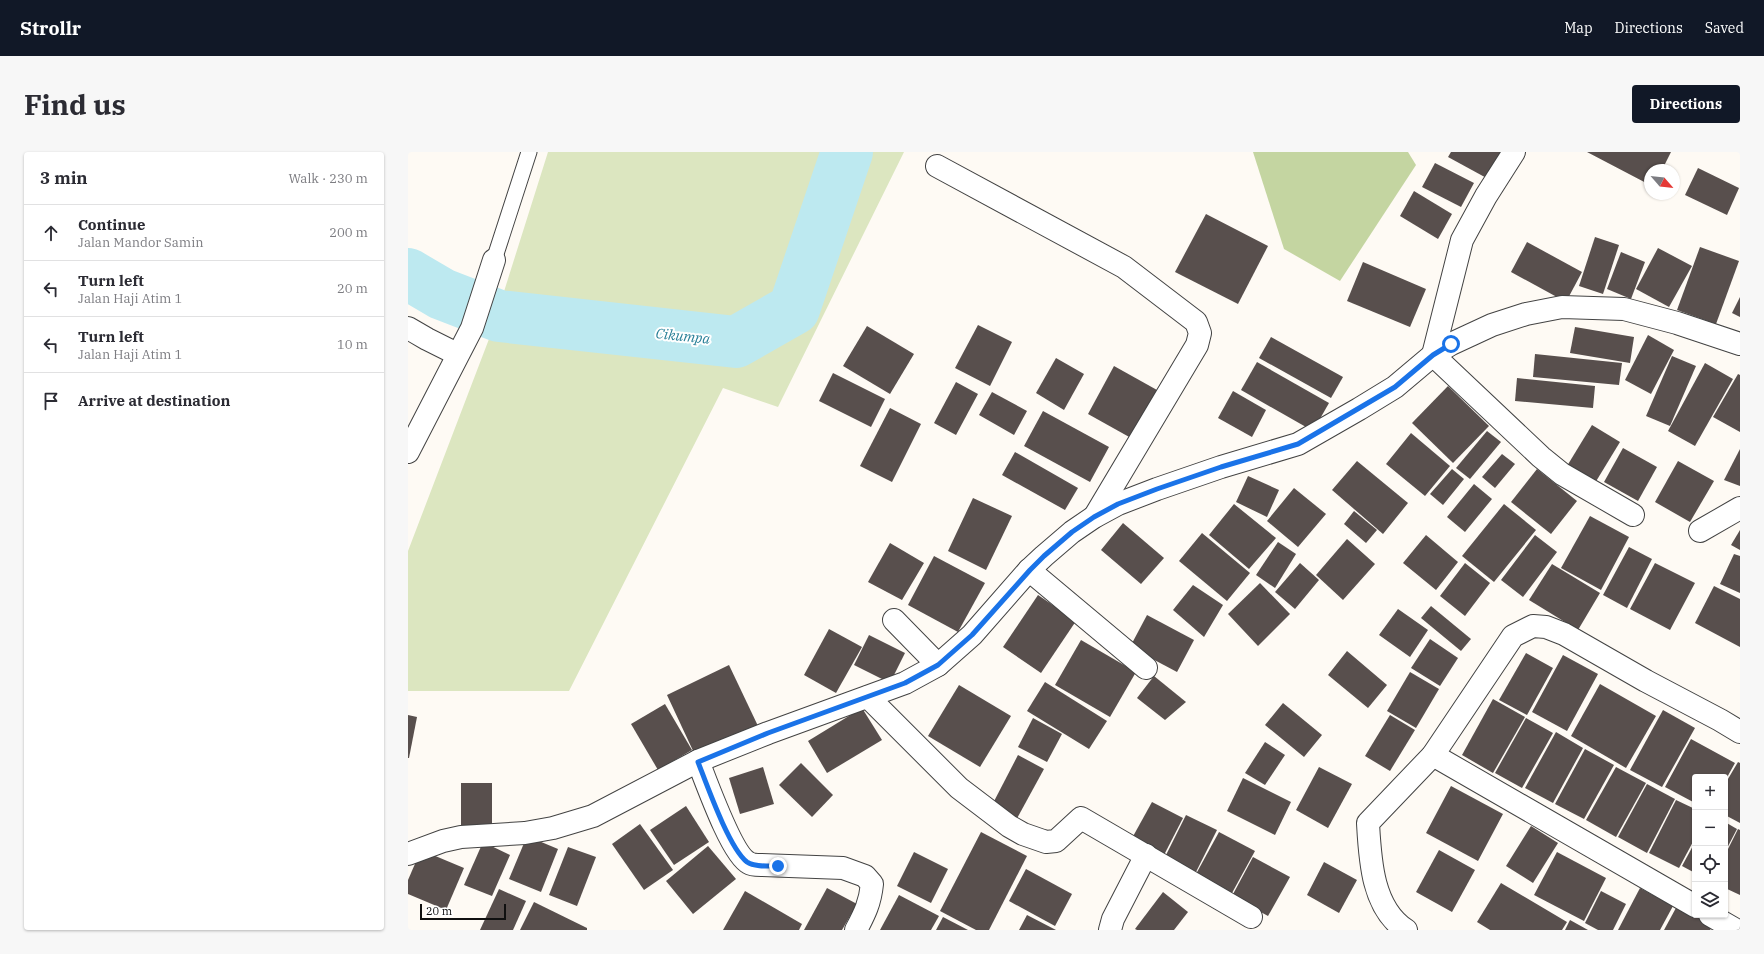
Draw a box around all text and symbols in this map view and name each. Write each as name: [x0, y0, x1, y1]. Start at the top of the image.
text: Strollr: [20, 16, 81, 40]
text: Map: [1564, 19, 1593, 37]
text: Directions: [1615, 19, 1683, 37]
text: Saved: [1705, 19, 1744, 37]
button: Directions: [1632, 85, 1740, 123]
text: Find us: [24, 86, 126, 123]
north arrow: [1644, 164, 1680, 200]
text: 3 min: [40, 167, 88, 189]
text: Walk · 230 m: [289, 170, 368, 187]
text: Continue: [78, 215, 145, 234]
icon: ahead: [40, 222, 62, 244]
text: 200 m: [329, 224, 368, 241]
text: Jalan Mandor Samin: [78, 234, 204, 251]
text: Turn left: [78, 271, 144, 290]
icon: left: [40, 278, 62, 300]
text: 20 m: [337, 280, 368, 297]
text: Jalan Haji Atim 1: [78, 290, 182, 307]
water label: Cikumpa: [655, 324, 711, 348]
text: Turn left: [78, 327, 144, 346]
icon: left: [40, 334, 62, 356]
route start: [1442, 335, 1460, 353]
text: 10 m: [337, 336, 368, 353]
text: Jalan Haji Atim 1: [78, 346, 182, 363]
icon: arrive: [40, 390, 62, 412]
text: Arrive at destination: [78, 391, 230, 410]
map controls: [1692, 774, 1728, 918]
button: +: [1692, 774, 1728, 810]
button: −: [1692, 810, 1728, 846]
button: locate: [1692, 846, 1728, 882]
route end: [769, 857, 787, 875]
button: layers: [1692, 882, 1728, 918]
scale bar: [420, 902, 506, 921]
text: 20 m: [426, 904, 452, 918]

